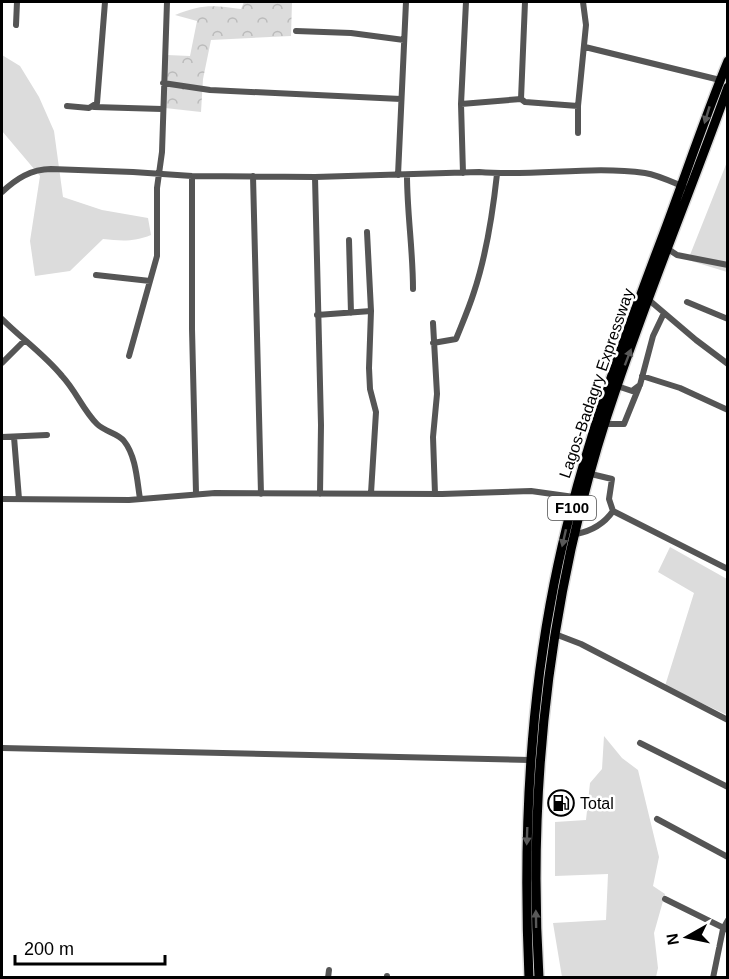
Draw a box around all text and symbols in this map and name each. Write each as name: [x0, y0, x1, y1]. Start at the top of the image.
one-way arrow: [702, 106, 711, 124]
street label: Lagos-Badagry Expressway: [556, 286, 637, 480]
one-way arrow: [624, 348, 633, 366]
road number: F100: [548, 496, 596, 520]
one-way arrow: [559, 529, 568, 548]
fuel station icon: Total: [546, 788, 576, 818]
place label: Total: [580, 795, 614, 812]
one-way arrow: [522, 826, 531, 845]
north arrow: [657, 907, 717, 967]
one-way arrow: [531, 910, 541, 929]
scale bar: [15, 928, 165, 966]
text: N: [663, 932, 682, 946]
text: 200 m: [24, 939, 74, 959]

